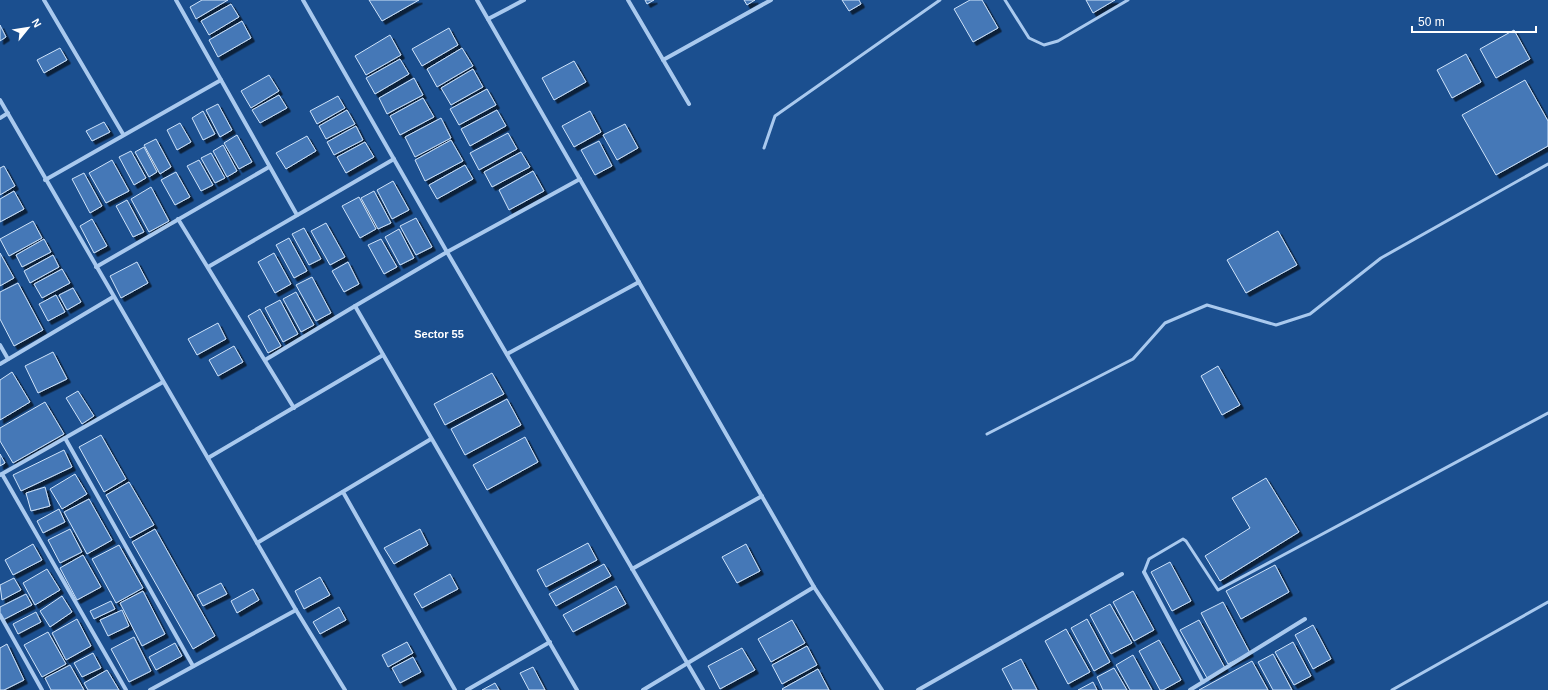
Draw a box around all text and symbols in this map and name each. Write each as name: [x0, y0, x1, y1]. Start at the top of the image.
north arrow: [8, 8, 48, 48]
scale bar: [1412, 8, 1536, 34]
text: 50 m: [1418, 15, 1445, 29]
text: N: [29, 17, 44, 29]
district label: Sector 55: [414, 328, 464, 340]

